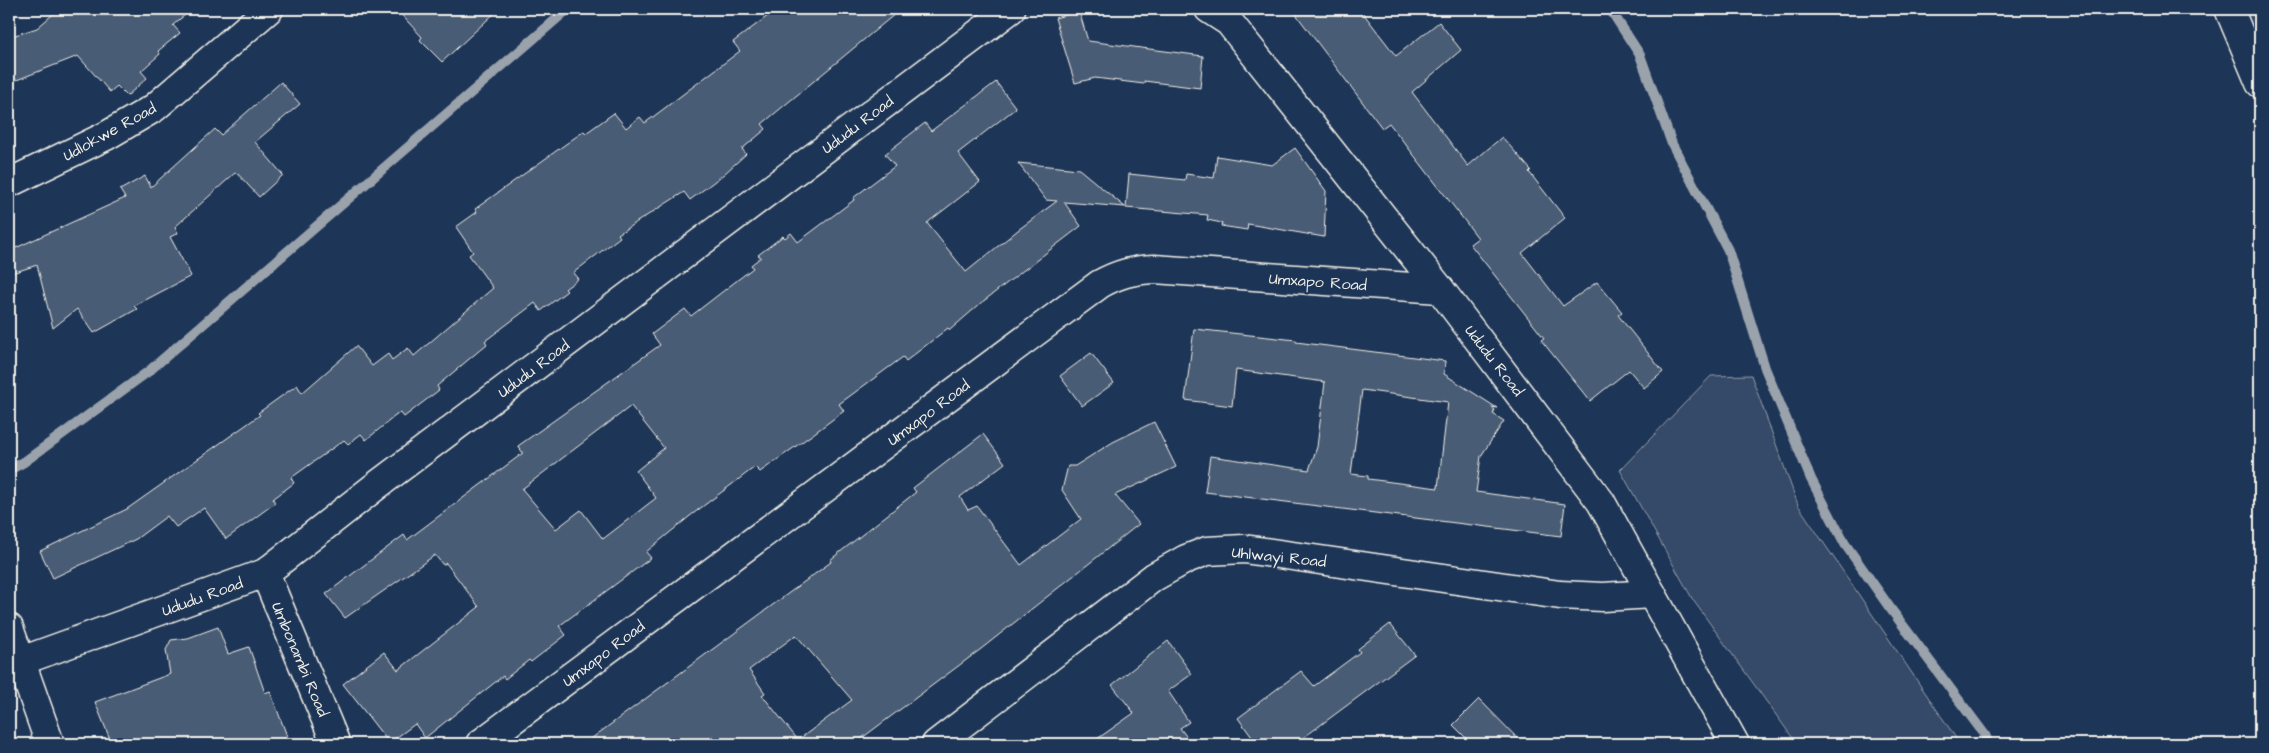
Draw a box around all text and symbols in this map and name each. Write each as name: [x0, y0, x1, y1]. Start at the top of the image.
street label: Ududu Road: [817, 90, 898, 159]
street label: Udlokwe Road: [59, 97, 160, 167]
street label: Umxapo Road: [1268, 268, 1368, 296]
street label: Ududu Road: [1459, 320, 1529, 401]
street label: Ududu Road: [493, 334, 574, 403]
street label: Umxapo Road: [883, 374, 974, 451]
street label: Uhlwayi Road: [1230, 541, 1327, 574]
street label: Ududu Road: [159, 572, 246, 622]
street label: Umbonambi Road: [266, 599, 334, 720]
street label: Umxapo Road: [558, 615, 649, 692]

